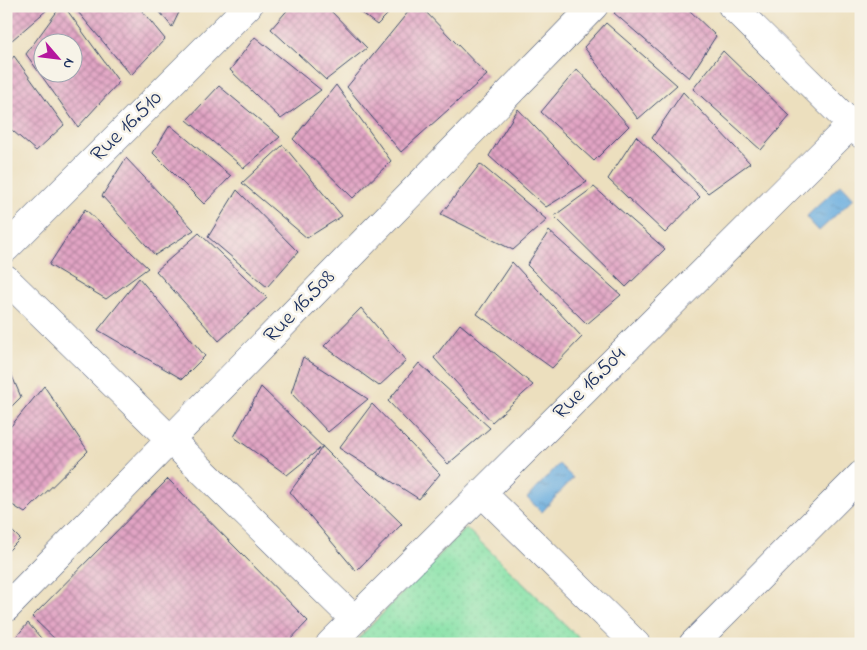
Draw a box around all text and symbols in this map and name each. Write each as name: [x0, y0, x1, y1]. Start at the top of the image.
north arrow: [32, 32, 82, 82]
text: N: [57, 54, 80, 73]
street label: Rue 16.510: [84, 84, 170, 170]
street label: Rue 16.508: [257, 263, 343, 351]
street label: Rue 16.504: [546, 340, 634, 428]

